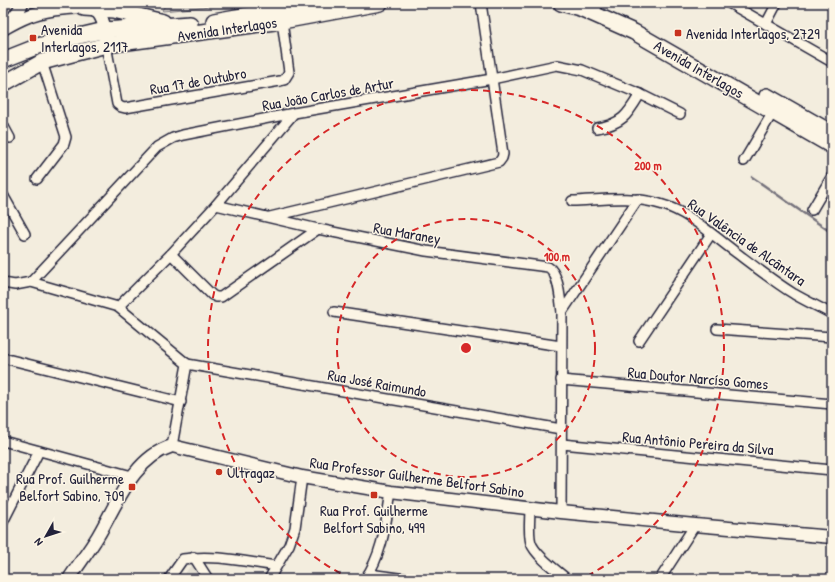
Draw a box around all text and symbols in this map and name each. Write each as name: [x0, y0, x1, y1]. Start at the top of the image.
street label: Avenida Interlagos: [176, 12, 278, 46]
place label: Avenida Interlagos, 2117: [41, 19, 128, 57]
place label: Avenida Interlagos, 2729: [686, 23, 820, 44]
marker: Avenida Interlagos, 2729: [673, 28, 683, 38]
marker: Avenida Interlagos, 2117: [28, 33, 38, 43]
street label: Avenida Interlagos: [650, 35, 748, 103]
street label: Rua 17 de Outubro: [148, 62, 248, 100]
street label: Rua João Carlos de Artur: [260, 72, 396, 116]
text: 200 m: [634, 157, 662, 174]
street label: Rua Valência de Alcântara: [684, 193, 810, 291]
street label: Rua Maraney: [372, 217, 442, 249]
text: 100 m: [544, 248, 570, 265]
centre of rings: [459, 341, 473, 355]
street label: Rua Doutor Narcíso Gomes: [627, 361, 769, 395]
street label: Rua José Raimundo: [326, 364, 428, 402]
street label: Rua Antônio Pereira da Silva: [621, 426, 775, 460]
street label: Rua Professor Guilherme Belfort Sabino: [309, 452, 525, 502]
place label: Ultragaz: [227, 462, 276, 483]
marker: Ultragaz: [214, 467, 224, 477]
place label: Rua Prof. Guilherme Belfort Sabino, 709: [16, 468, 124, 506]
marker: Rua Prof. Guilherme Belfort Sabino, 709: [127, 482, 137, 492]
marker: Rua Prof. Guilherme Belfort Sabino, 499: [369, 490, 379, 500]
place label: Rua Prof. Guilherme Belfort Sabino, 499: [320, 500, 428, 538]
north arrow: [26, 516, 66, 556]
text: N: [31, 536, 46, 549]

